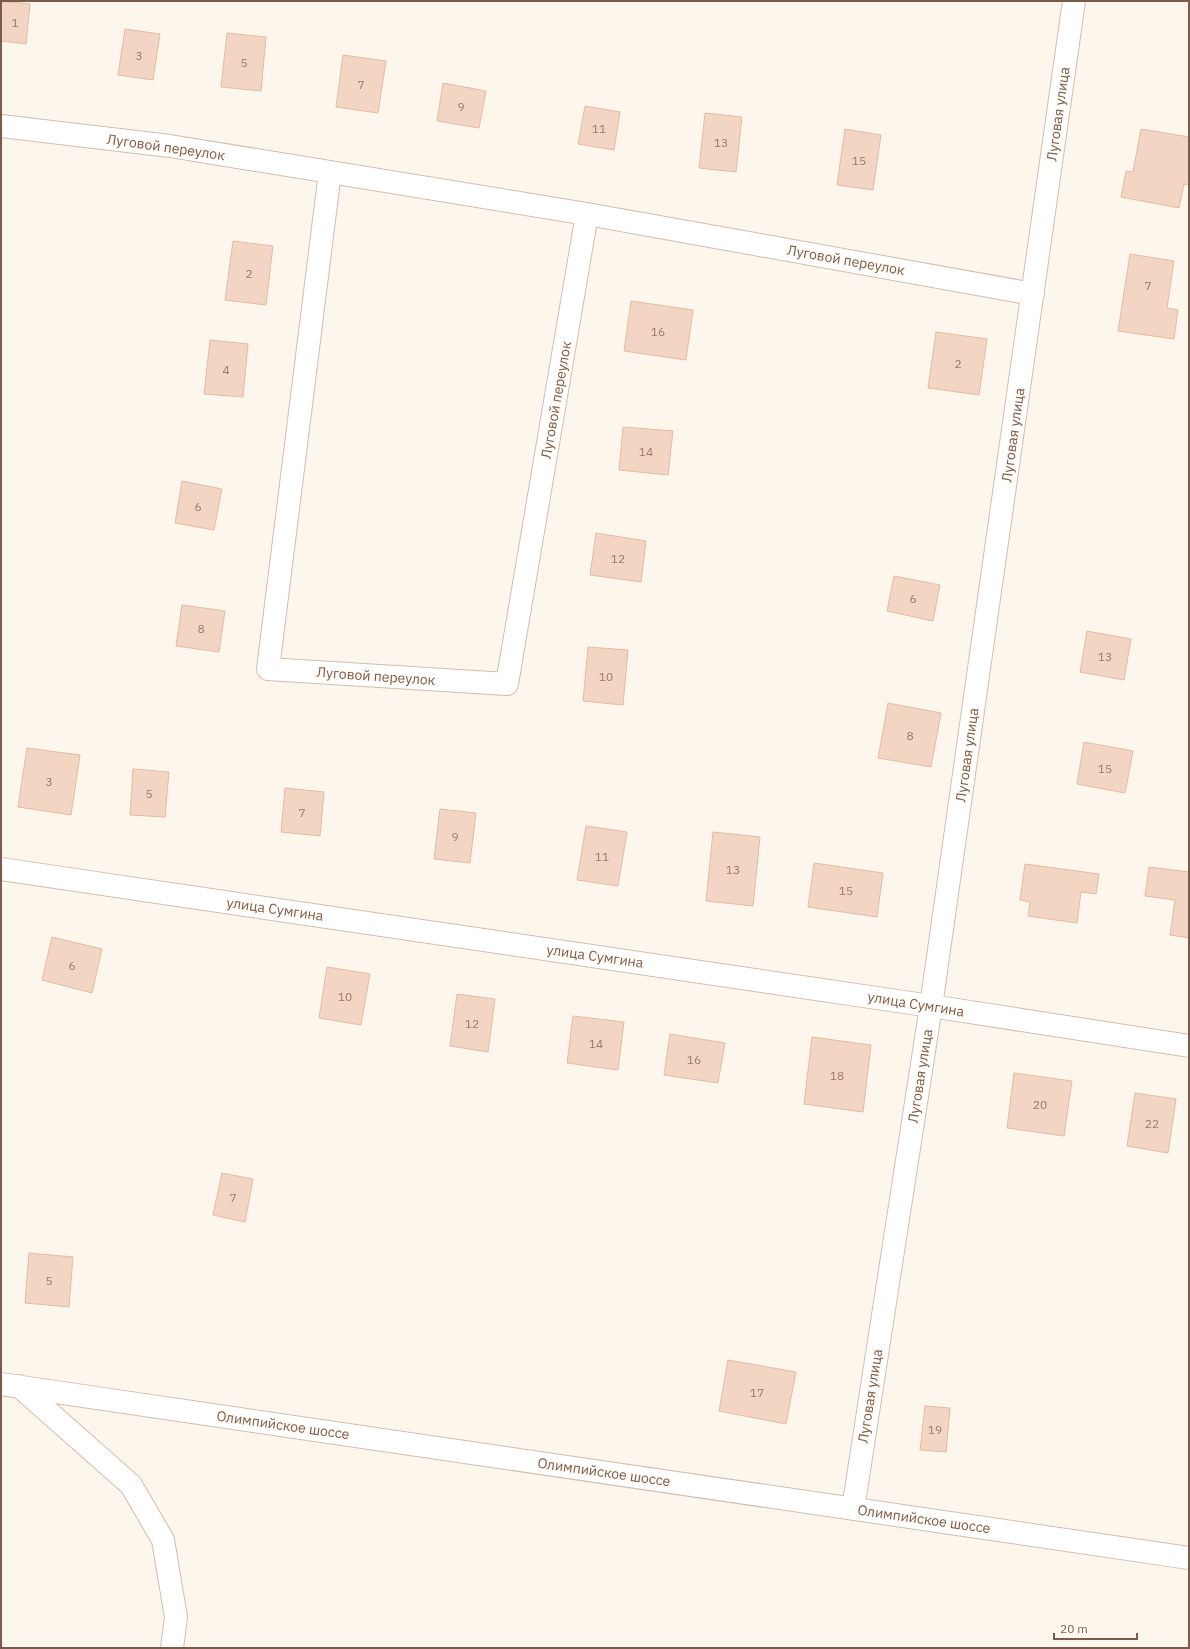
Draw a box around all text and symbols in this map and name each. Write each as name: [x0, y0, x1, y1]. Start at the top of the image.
house number: 1: [11, 15, 19, 30]
house number: 3: [135, 48, 143, 63]
house number: 5: [240, 55, 248, 70]
street label: Луговая улица: [1042, 65, 1074, 162]
house number: 7: [357, 77, 365, 92]
house number: 9: [457, 99, 465, 114]
house number: 11: [592, 121, 606, 136]
street label: Луговой переулок: [106, 130, 227, 164]
house number: 13: [714, 135, 728, 150]
house number: 15: [852, 153, 866, 168]
street label: Луговой переулок: [786, 241, 906, 279]
house number: 2: [245, 266, 253, 281]
house number: 7: [1144, 278, 1152, 293]
house number: 16: [651, 324, 665, 339]
street label: Луговой переулок: [537, 340, 575, 460]
house number: 2: [954, 356, 962, 371]
house number: 4: [222, 362, 230, 377]
street label: Луговая улица: [997, 386, 1029, 483]
house number: 14: [639, 444, 653, 459]
house number: 6: [194, 499, 202, 514]
house number: 12: [611, 551, 625, 566]
house number: 6: [909, 591, 917, 606]
house number: 8: [197, 621, 205, 636]
house number: 13: [1098, 649, 1112, 664]
street label: Луговой переулок: [316, 663, 436, 689]
house number: 10: [599, 669, 613, 684]
street label: Луговая улица: [951, 706, 983, 803]
house number: 8: [906, 728, 914, 743]
house number: 15: [1098, 761, 1112, 776]
house number: 3: [45, 774, 53, 789]
house number: 5: [145, 786, 153, 801]
house number: 7: [298, 805, 306, 820]
house number: 9: [451, 829, 459, 844]
house number: 11: [595, 849, 609, 864]
house number: 13: [726, 862, 740, 877]
house number: 15: [839, 883, 853, 898]
street label: улица Сумгина: [225, 893, 325, 925]
street label: улица Сумгина: [545, 940, 645, 972]
house number: 6: [68, 958, 76, 973]
street label: улица Сумгина: [866, 987, 966, 1021]
house number: 10: [338, 989, 352, 1004]
house number: 12: [465, 1016, 479, 1031]
street label: Луговая улица: [904, 1027, 936, 1124]
house number: 14: [589, 1036, 603, 1051]
house number: 16: [687, 1052, 701, 1067]
house number: 18: [830, 1068, 844, 1083]
house number: 20: [1033, 1097, 1047, 1112]
house number: 22: [1145, 1116, 1159, 1131]
house number: 7: [229, 1190, 237, 1205]
house number: 5: [45, 1273, 53, 1288]
street label: Луговая улица: [854, 1347, 886, 1444]
house number: 17: [750, 1385, 764, 1400]
street label: Олимпийское шоссе: [215, 1407, 351, 1443]
house number: 19: [928, 1422, 942, 1437]
street label: Олимпийское шоссе: [536, 1454, 672, 1490]
street label: Олимпийское шоссе: [856, 1501, 992, 1537]
scale bar: [1054, 1615, 1137, 1641]
text: 20 m: [1060, 1621, 1088, 1636]

